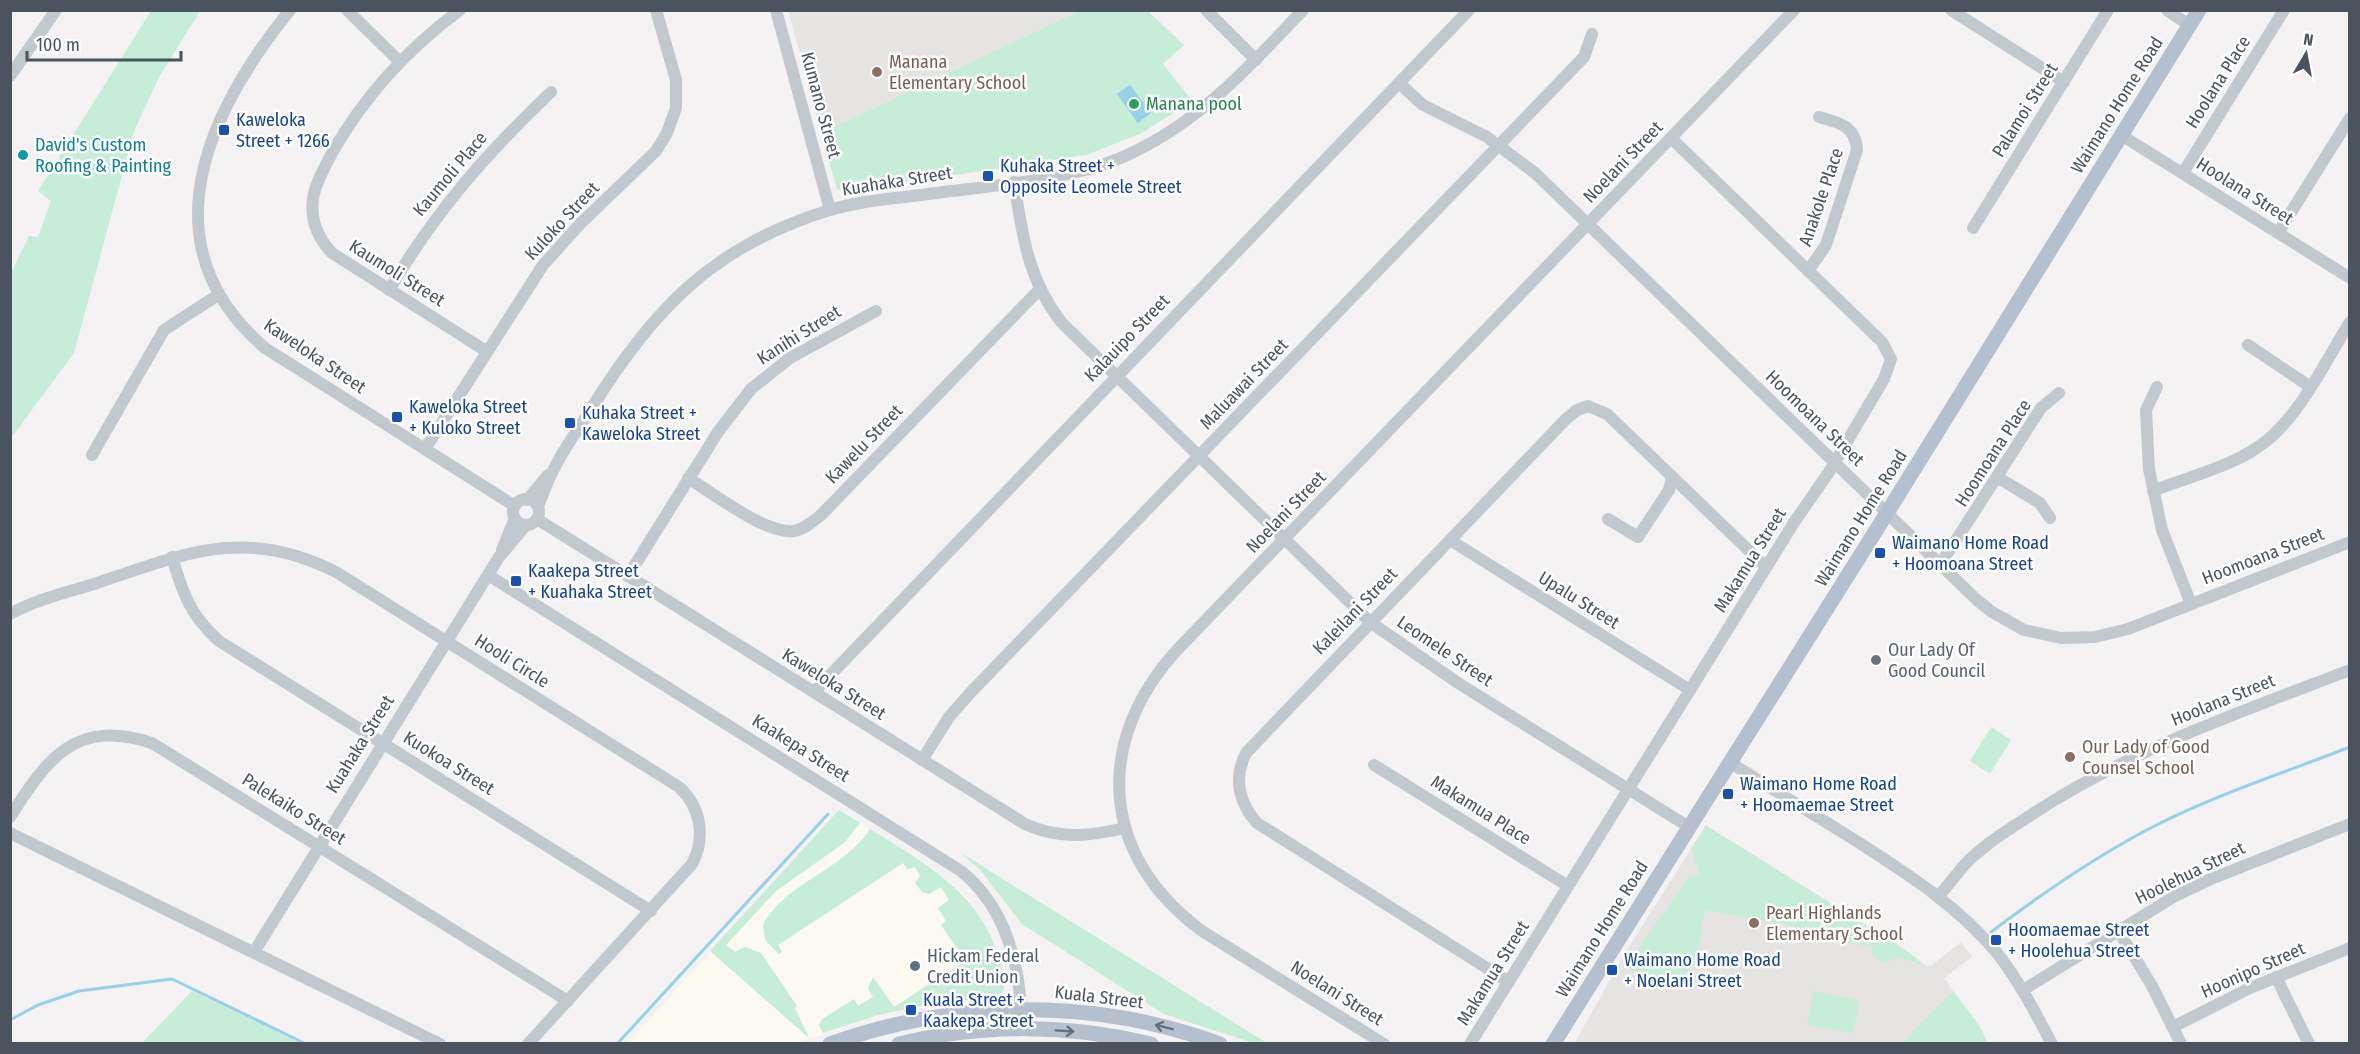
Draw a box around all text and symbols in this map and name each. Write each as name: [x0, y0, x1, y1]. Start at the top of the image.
scale bar: [27, 24, 182, 62]
north arrow: [2276, 24, 2336, 84]
text: N: [2302, 30, 2315, 50]
street label: Hoolana Place: [2181, 32, 2255, 132]
street label: Waimano Home Road: [2066, 33, 2168, 177]
text: 100 m: [36, 34, 80, 56]
street label: Kumano Street: [796, 50, 846, 161]
place label: Manana Elementary School: [889, 51, 1026, 94]
street label: Palamoi Street: [1987, 59, 2063, 161]
marker: Manana Elementary School: [870, 65, 884, 79]
place label: Manana pool: [1146, 93, 1242, 115]
marker: Manana pool: [1127, 97, 1141, 111]
place label: Kaweloka Street + 1266: [236, 109, 330, 152]
street label: Noelani Street: [1579, 116, 1668, 208]
marker: Kaweloka Street + 1266: [217, 123, 231, 137]
street label: Kaumoli Place: [408, 127, 492, 221]
place label: David's Custom Roofing & Painting: [35, 134, 171, 177]
street label: Anakole Place: [1794, 145, 1848, 249]
marker: David's Custom Roofing & Painting: [16, 148, 30, 162]
street label: Hoolana Street: [2192, 152, 2298, 230]
place label: Kuhaka Street + Opposite Leomele Street: [1000, 155, 1182, 198]
street label: Kuahaka Street: [840, 161, 954, 201]
marker: Kuhaka Street + Opposite Leomele Street: [981, 169, 995, 183]
street label: Kuloko Street: [520, 177, 604, 265]
street label: Kaumoli Street: [345, 235, 449, 311]
street label: Kalauipo Street: [1080, 290, 1174, 386]
street label: Kanihi Street: [753, 301, 845, 369]
street label: Kaweloka Street: [260, 314, 370, 398]
street label: Maluawai Street: [1195, 334, 1293, 434]
street label: Hoomoana Street: [1761, 365, 1869, 471]
street label: Hoomoana Place: [1950, 395, 2036, 511]
place label: Kaweloka Street + Kuloko Street: [409, 396, 527, 439]
street label: Kawelu Street: [821, 400, 907, 488]
place label: Kuhaka Street + Kaweloka Street: [582, 402, 700, 445]
marker: Kaweloka Street + Kuloko Street: [390, 410, 404, 424]
marker: Kuhaka Street + Kaweloka Street: [563, 416, 577, 430]
street label: Waimano Home Road: [1810, 446, 1912, 590]
street label: Noelani Street: [1242, 466, 1331, 558]
street label: Makamua Street: [1709, 504, 1791, 616]
street label: Hoomoana Street: [2199, 523, 2327, 589]
place label: Waimano Home Road + Hoomoana Street: [1892, 532, 2049, 575]
marker: Waimano Home Road + Hoomoana Street: [1873, 546, 1887, 560]
place label: Kaakepa Street + Kuahaka Street: [528, 560, 652, 603]
street label: Kaleilani Street: [1308, 563, 1402, 659]
street label: Upalu Street: [1534, 566, 1624, 634]
marker: Kaakepa Street + Kuahaka Street: [509, 574, 523, 588]
street label: Leomele Street: [1393, 611, 1497, 691]
street label: Hooli Circle: [471, 629, 554, 693]
place label: Our Lady Of Good Council: [1888, 639, 1986, 682]
street label: Kaweloka Street: [778, 643, 890, 725]
marker: Our Lady Of Good Council: [1869, 653, 1883, 667]
street label: Hoolana Street: [2168, 669, 2278, 731]
street label: Kuahaka Street: [321, 691, 399, 797]
street label: Kaakepa Street: [748, 709, 854, 787]
street label: Kuokoa Street: [399, 726, 499, 800]
place label: Our Lady of Good Counsel School: [2082, 736, 2210, 779]
marker: Our Lady of Good Counsel School: [2063, 750, 2077, 764]
street label: Palekaiko Street: [238, 768, 350, 850]
street label: Makamua Place: [1427, 771, 1535, 850]
place label: Waimano Home Road + Hoomaemae Street: [1740, 773, 1897, 816]
marker: Waimano Home Road + Hoomaemae Street: [1721, 787, 1735, 801]
street label: Hoolehua Street: [2131, 837, 2249, 909]
street label: Waimano Home Road: [1551, 857, 1653, 1001]
place label: Pearl Highlands Elementary School: [1766, 902, 1903, 945]
marker: Pearl Highlands Elementary School: [1747, 916, 1761, 930]
street label: Makamua Street: [1452, 917, 1534, 1029]
place label: Hoomaemae Street + Hoolehua Street: [2008, 919, 2150, 962]
marker: Hoomaemae Street + Hoolehua Street: [1989, 933, 2003, 947]
street label: Hoonipo Street: [2198, 937, 2308, 1003]
place label: Hickam Federal Credit Union: [927, 945, 1039, 988]
place label: Waimano Home Road + Noelani Street: [1624, 949, 1781, 992]
street label: Noelani Street: [1287, 956, 1388, 1030]
marker: Hickam Federal Credit Union: [908, 959, 922, 973]
marker: Waimano Home Road + Noelani Street: [1605, 963, 1619, 977]
street label: Kuala Street: [1053, 981, 1145, 1013]
place label: Kuala Street + Kaakepa Street: [923, 989, 1034, 1032]
marker: Kuala Street + Kaakepa Street: [904, 1003, 918, 1017]
one-way arrow: [1155, 1020, 1174, 1032]
one-way arrow: [1055, 1026, 1075, 1037]

